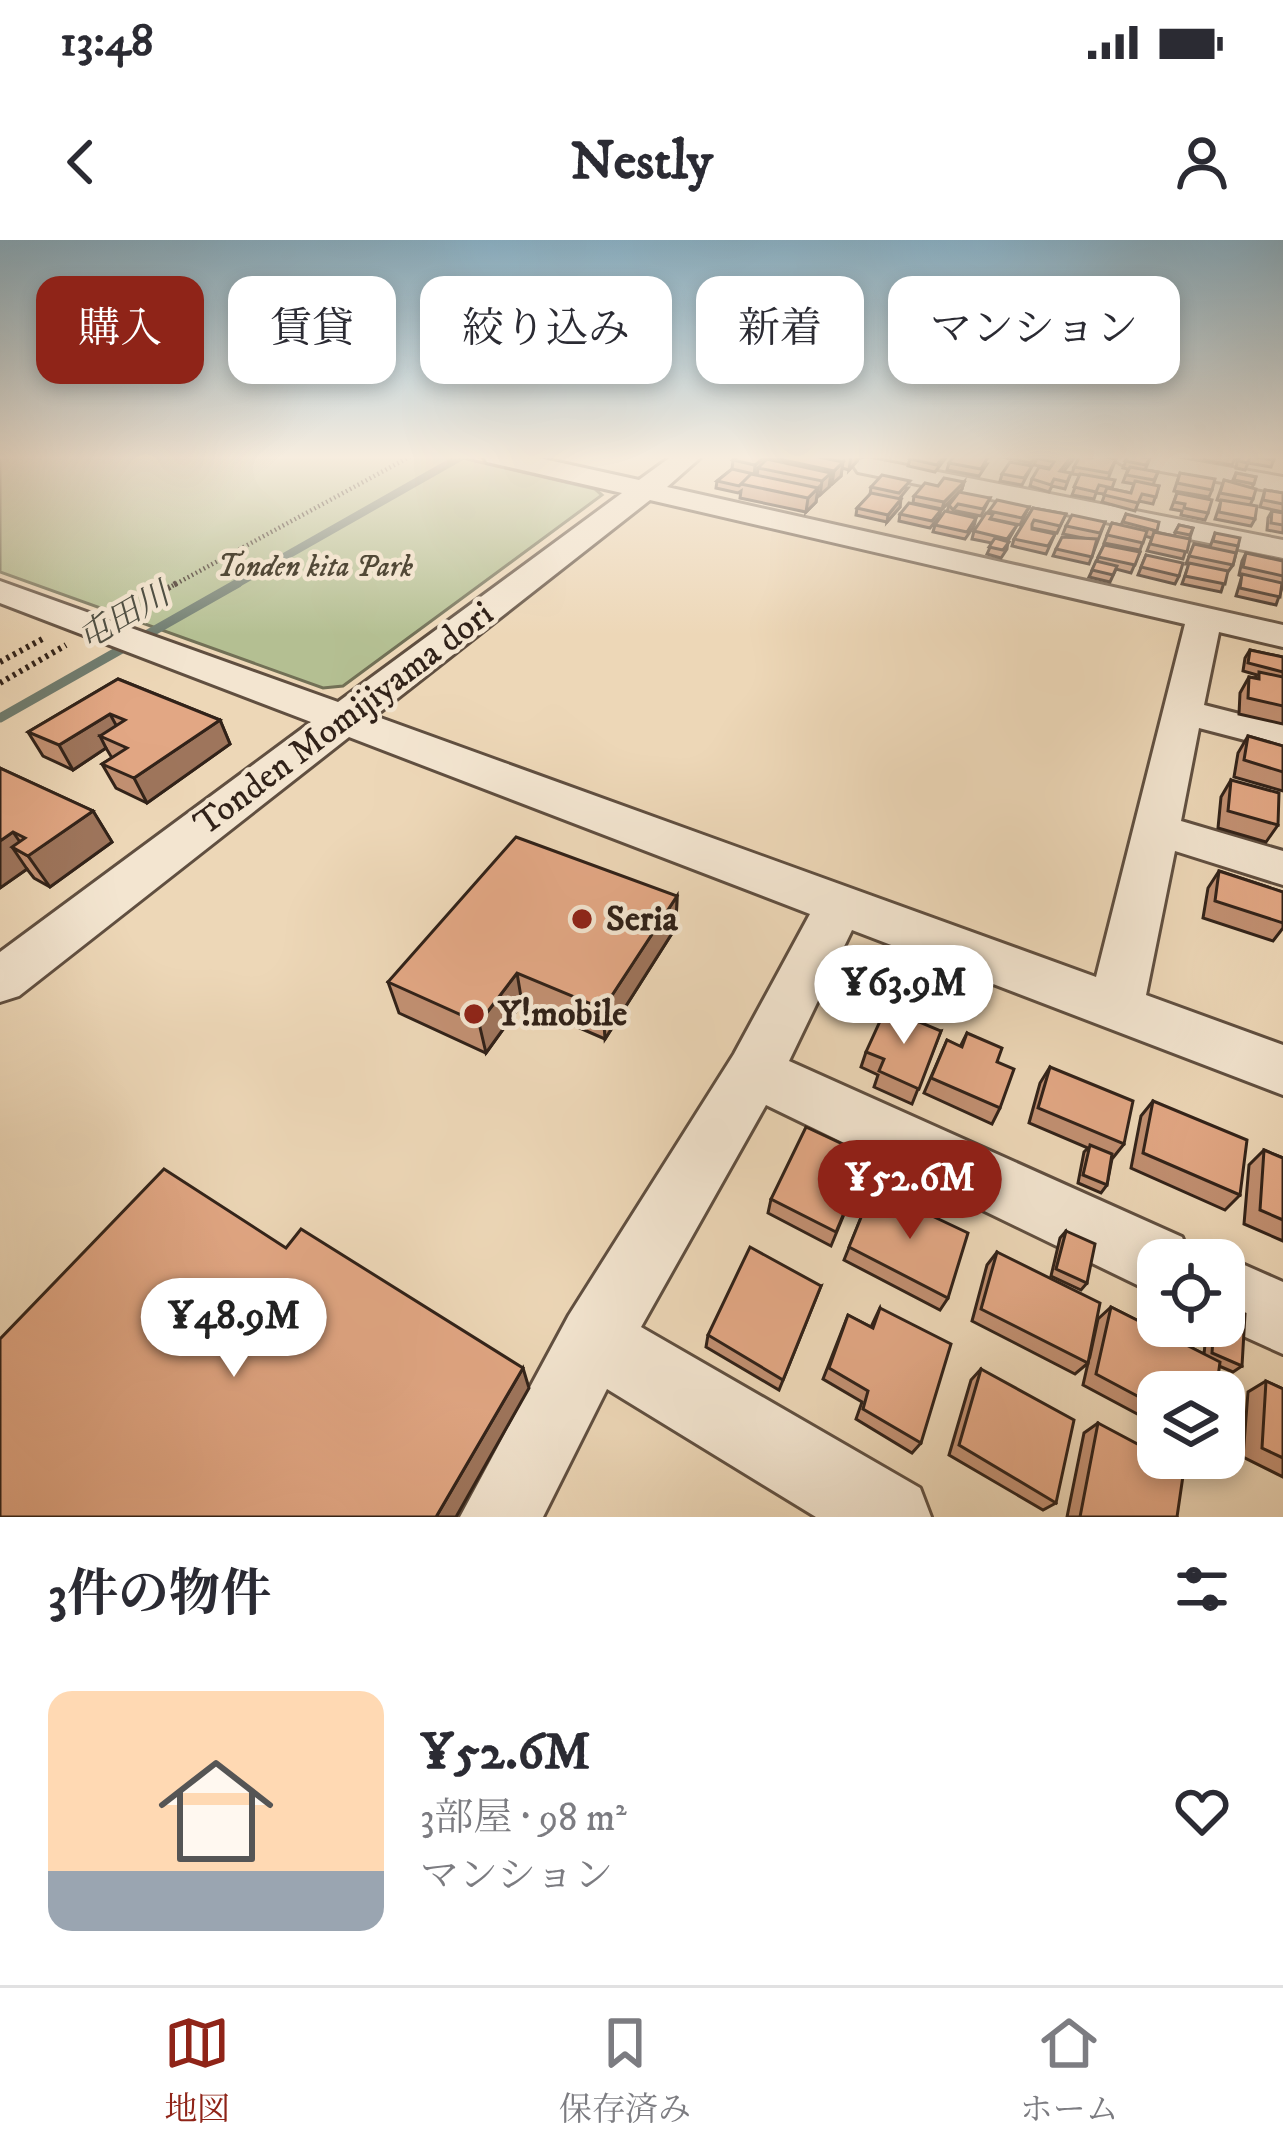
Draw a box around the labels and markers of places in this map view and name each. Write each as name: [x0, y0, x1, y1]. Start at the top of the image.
place label: Seria: [606, 897, 678, 942]
marker: Seria: [569, 906, 595, 932]
pin: ¥63.9M: [806, 945, 1002, 1047]
place label: Y!mobile: [497, 992, 627, 1037]
marker: Y!mobile: [461, 1001, 487, 1027]
pin: ¥52.6M: [812, 1140, 1008, 1242]
pin: ¥48.9M: [136, 1278, 332, 1380]

